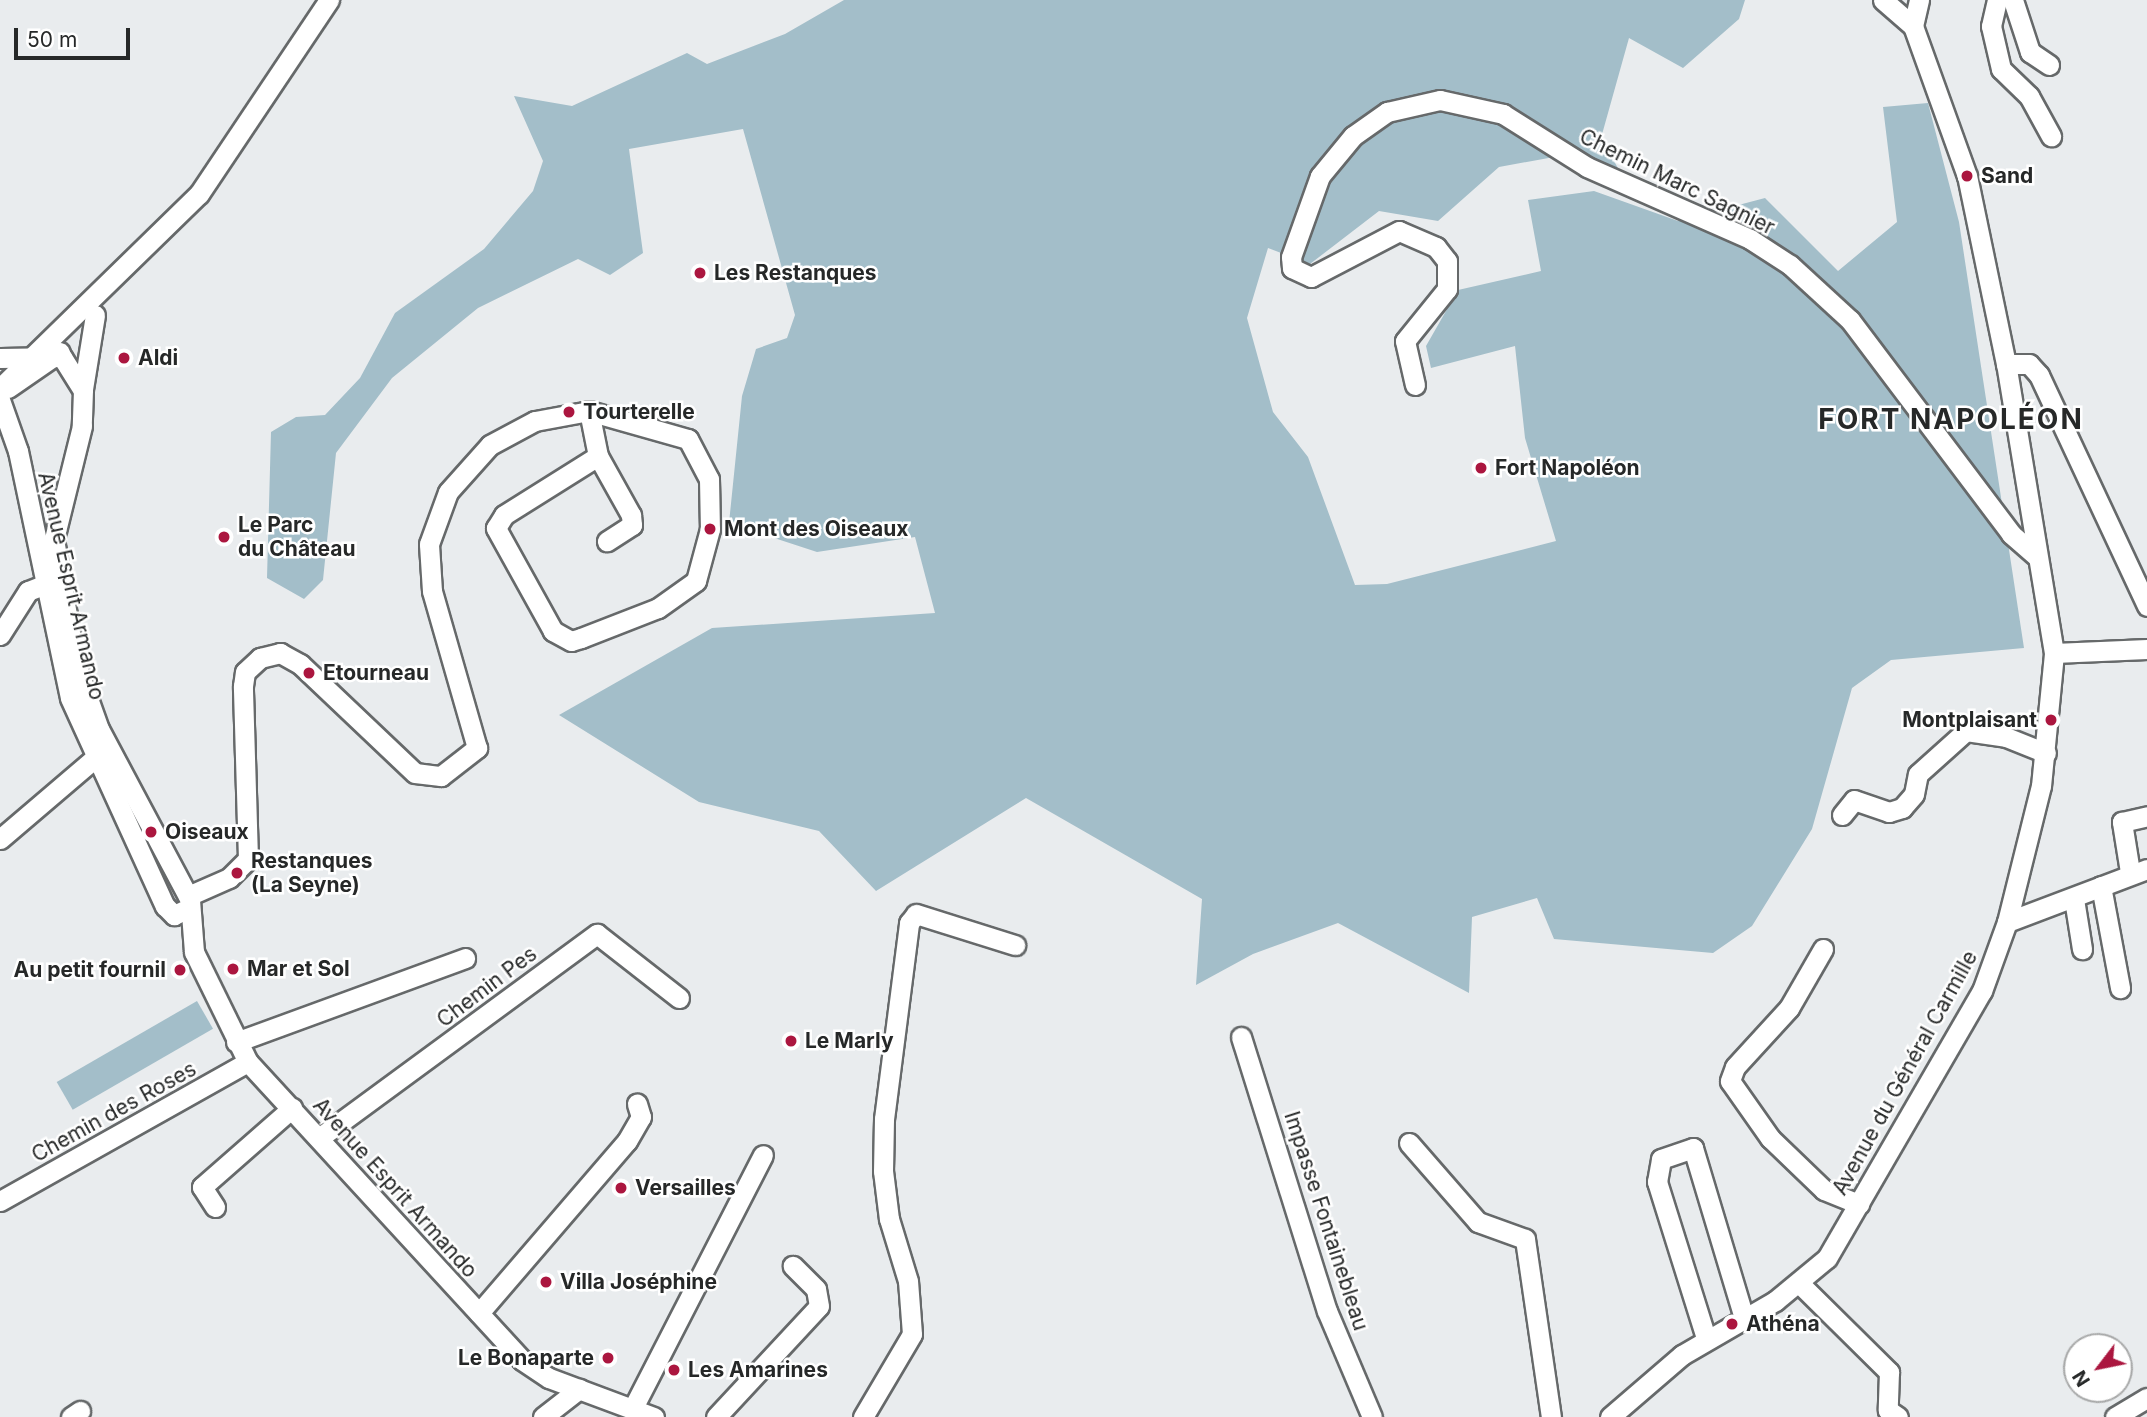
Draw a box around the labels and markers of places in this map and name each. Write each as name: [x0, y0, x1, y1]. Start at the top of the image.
place label: Sand: [1981, 163, 2033, 189]
marker: Sand: [1959, 168, 1975, 184]
place label: Les Restanques: [714, 260, 877, 286]
marker: Les Restanques: [692, 265, 708, 281]
place label: Aldi: [138, 345, 178, 371]
marker: Aldi: [116, 350, 132, 366]
place label: Tourterelle: [583, 399, 695, 425]
marker: Tourterelle: [561, 404, 577, 420]
place label: Fort Napoléon: [1495, 455, 1640, 481]
marker: Fort Napoléon: [1473, 460, 1489, 476]
place label: Le Parc du Château: [238, 512, 356, 562]
place label: Mont des Oiseaux: [724, 516, 908, 542]
marker: Mont des Oiseaux: [702, 521, 718, 537]
marker: Le Parc du Château: [216, 529, 232, 545]
place label: Etourneau: [323, 660, 429, 686]
marker: Etourneau: [301, 665, 317, 681]
place label: Montplaisant: [1902, 707, 2037, 733]
marker: Montplaisant: [2043, 712, 2059, 728]
place label: Oiseaux: [165, 819, 249, 845]
marker: Oiseaux: [143, 824, 159, 840]
place label: Restanques (La Seyne): [251, 848, 372, 898]
marker: Restanques (La Seyne): [229, 865, 245, 881]
place label: Mar et Sol: [247, 956, 350, 982]
place label: Au petit fournil: [13, 957, 166, 983]
marker: Mar et Sol: [225, 961, 241, 977]
marker: Au petit fournil: [172, 962, 188, 978]
place label: Le Marly: [805, 1028, 894, 1054]
marker: Le Marly: [783, 1033, 799, 1049]
place label: Versailles: [635, 1175, 736, 1201]
marker: Versailles: [613, 1180, 629, 1196]
place label: Villa Joséphine: [560, 1269, 717, 1295]
marker: Villa Joséphine: [538, 1274, 554, 1290]
place label: Athéna: [1746, 1311, 1820, 1337]
marker: Athéna: [1724, 1316, 1740, 1332]
place label: Le Bonaparte: [458, 1345, 594, 1371]
marker: Le Bonaparte: [600, 1350, 616, 1366]
place label: Les Amarines: [688, 1357, 828, 1383]
marker: Les Amarines: [666, 1362, 682, 1378]

